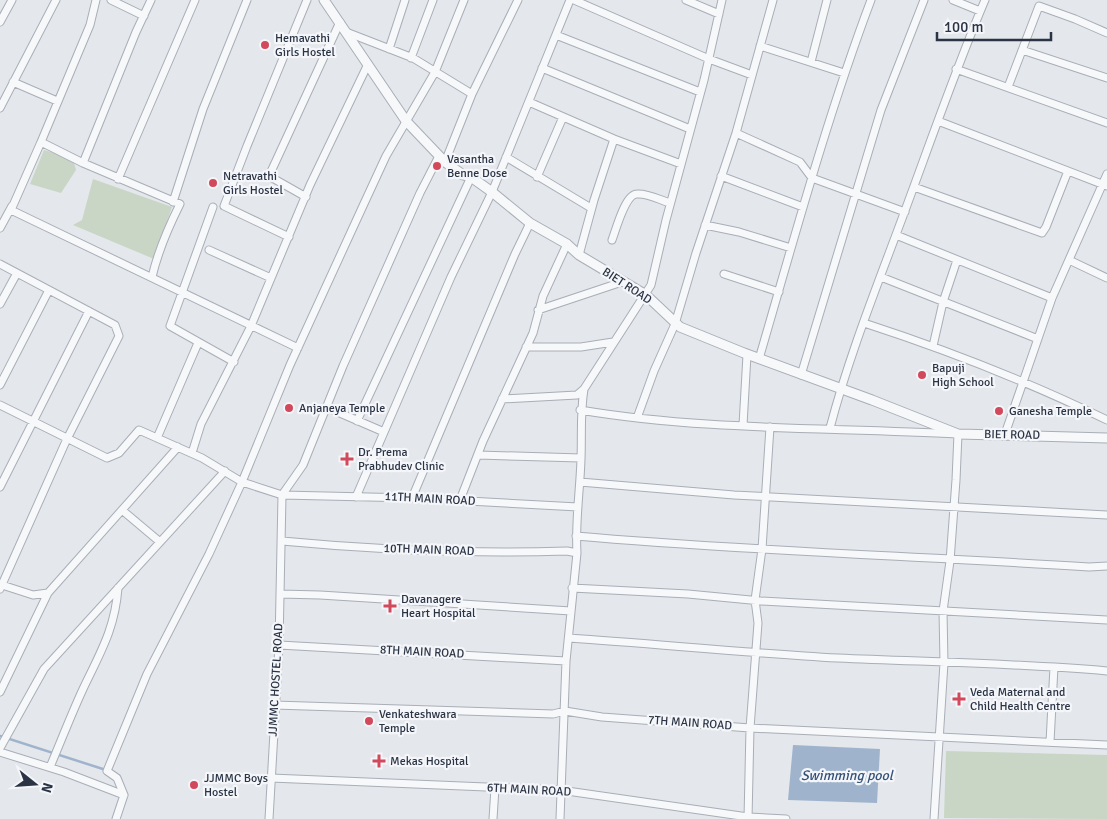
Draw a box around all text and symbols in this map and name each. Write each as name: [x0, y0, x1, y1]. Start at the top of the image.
scale bar: [937, 10, 1051, 42]
text: 100 m: [944, 18, 984, 36]
place label: Hemavathi Girls Hostel: [275, 31, 335, 60]
marker: Hemavathi Girls Hostel: [259, 39, 271, 51]
place label: Vasantha Benne Dose: [447, 152, 507, 181]
marker: Vasantha Benne Dose: [431, 160, 443, 172]
place label: Netravathi Girls Hostel: [223, 169, 283, 198]
marker: Netravathi Girls Hostel: [207, 177, 219, 189]
street label: BIET ROAD: [599, 264, 655, 308]
place label: Bapuji High School: [932, 361, 994, 390]
marker: Bapuji High School: [916, 369, 928, 381]
place label: Anjaneya Temple: [299, 401, 385, 416]
marker: Anjaneya Temple: [283, 402, 295, 414]
place label: Ganesha Temple: [1009, 404, 1092, 419]
marker: Ganesha Temple: [993, 405, 1005, 417]
street label: BIET ROAD: [984, 427, 1040, 443]
place label: Dr. Prema Prabhudev Clinic: [358, 445, 445, 474]
marker: Dr. Prema Prabhudev Clinic: [340, 452, 354, 466]
street label: 11TH MAIN ROAD: [384, 489, 476, 509]
street label: 10TH MAIN ROAD: [383, 541, 475, 559]
place label: Davanagere Heart Hospital: [401, 592, 476, 621]
marker: Davanagere Heart Hospital: [383, 599, 397, 613]
street label: JJMMC HOSTEL ROAD: [266, 623, 286, 737]
street label: 8TH MAIN ROAD: [379, 642, 465, 662]
place label: Veda Maternal and Child Health Centre: [970, 685, 1070, 714]
marker: Veda Maternal and Child Health Centre: [952, 692, 966, 706]
place label: Venkateshwara Temple: [379, 707, 457, 736]
street label: 7TH MAIN ROAD: [647, 713, 733, 733]
marker: Venkateshwara Temple: [363, 715, 375, 727]
marker: Mekas Hospital: [372, 754, 386, 768]
place label: Mekas Hospital: [390, 754, 469, 769]
north arrow: [10, 759, 60, 809]
water label: Swimming pool: [801, 767, 894, 784]
place label: JJMMC Boys Hostel: [204, 771, 268, 800]
marker: JJMMC Boys Hostel: [188, 779, 200, 791]
street label: 6TH MAIN ROAD: [486, 780, 572, 800]
text: N: [37, 781, 57, 795]

